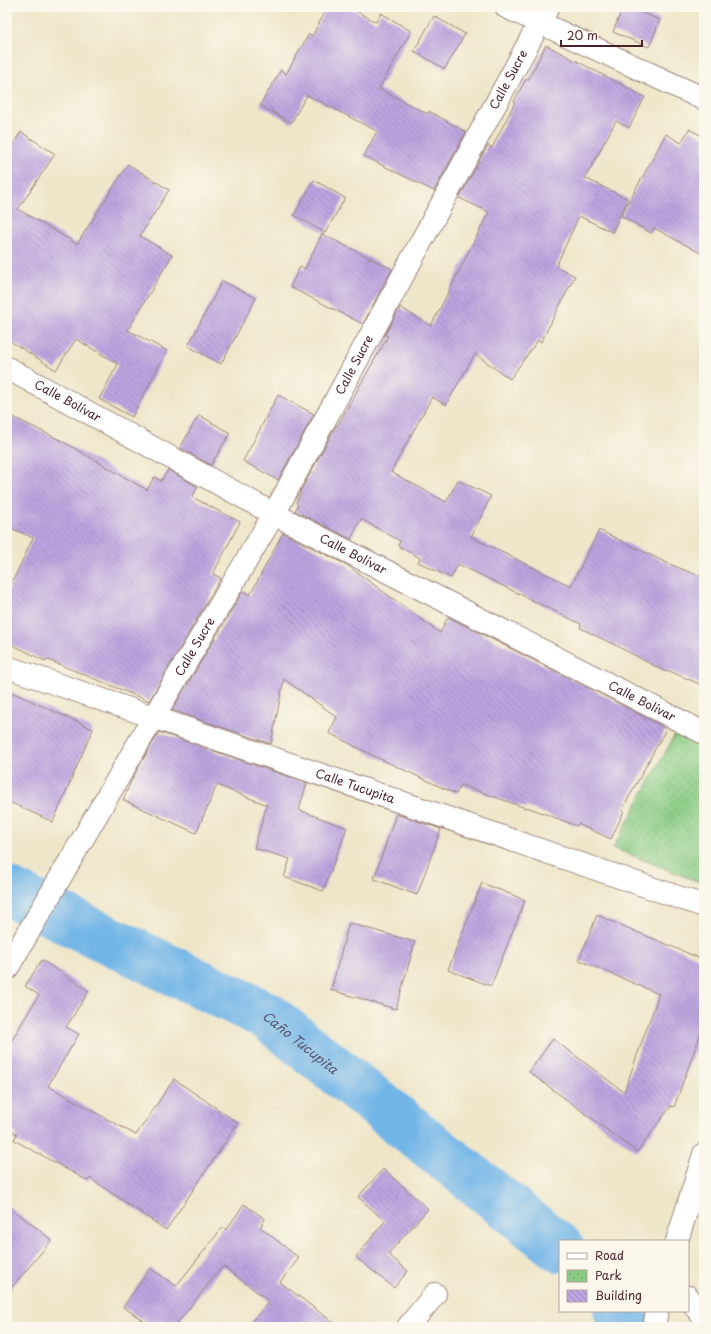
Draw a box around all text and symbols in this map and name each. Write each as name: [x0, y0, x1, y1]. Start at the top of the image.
scale bar: [561, 22, 642, 48]
text: 20 m: [567, 26, 598, 44]
street label: Calle Sucre: [484, 46, 531, 113]
street label: Calle Sucre: [330, 331, 377, 398]
street label: Calle Bolívar: [31, 375, 105, 426]
street label: Calle Bolívar: [317, 529, 391, 578]
street label: Calle Sucre: [170, 614, 219, 679]
street label: Calle Bolívar: [605, 676, 680, 725]
street label: Calle Tucupita: [313, 763, 398, 808]
water label: Caño Tucupita: [259, 1006, 343, 1079]
legend: [559, 1240, 689, 1312]
text: Road: [595, 1246, 624, 1264]
text: Park: [595, 1266, 622, 1284]
text: Building: [595, 1286, 642, 1304]

